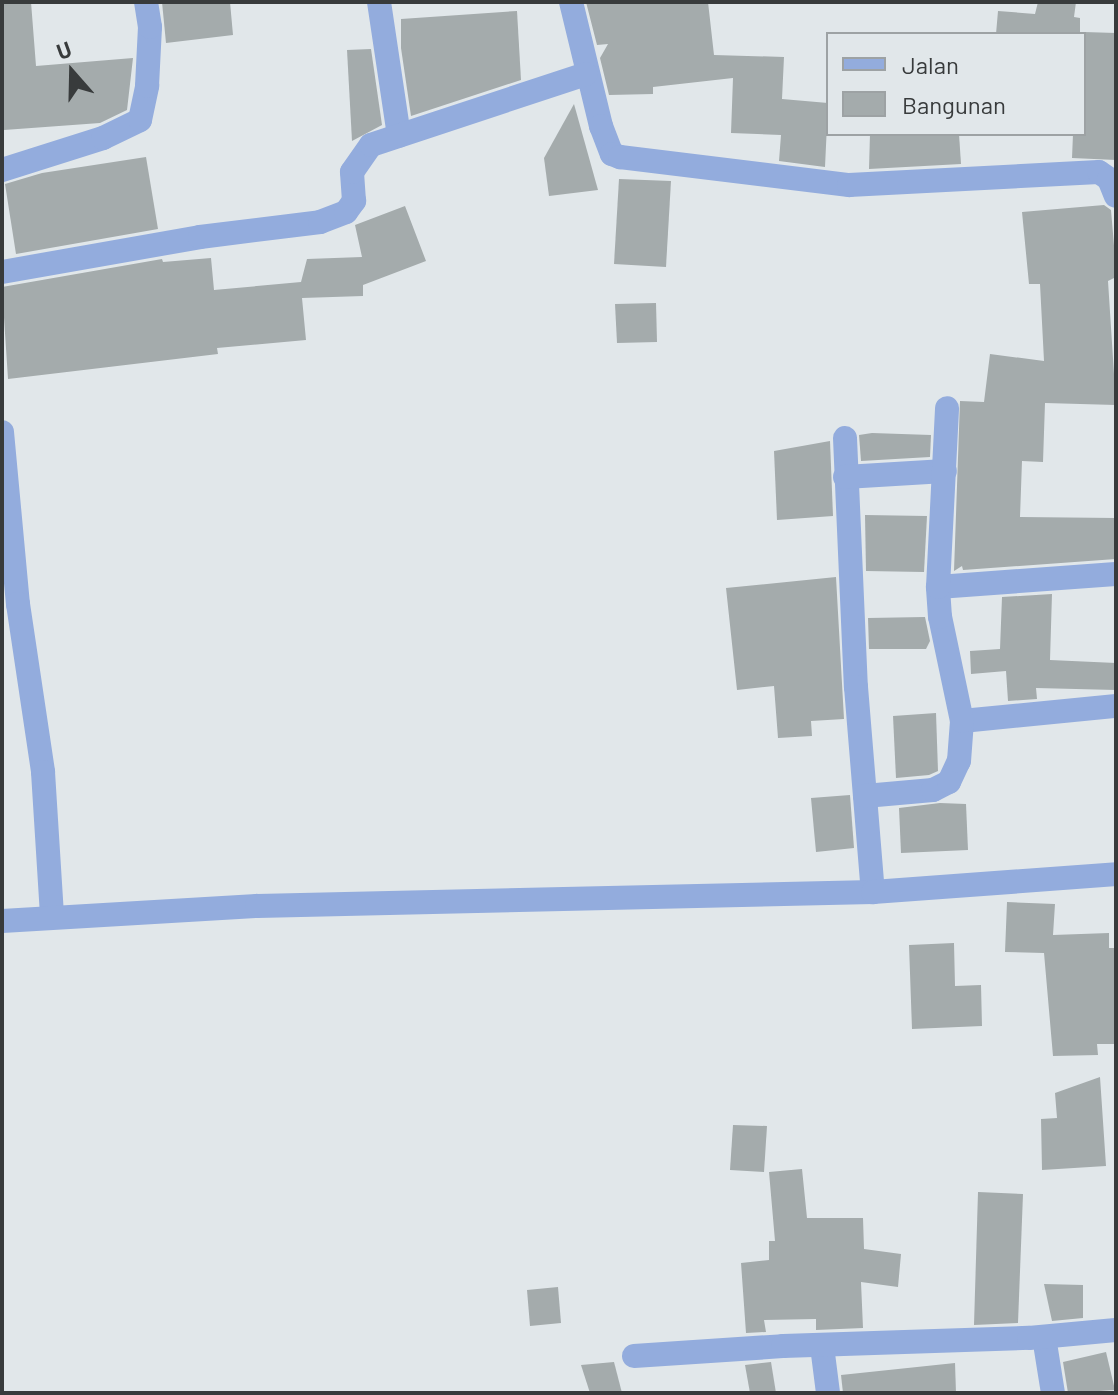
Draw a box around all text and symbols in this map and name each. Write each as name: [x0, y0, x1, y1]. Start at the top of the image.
north arrow: [32, 32, 112, 112]
legend: [826, 32, 1086, 136]
text: U: [53, 35, 75, 64]
text: Jalan: [902, 50, 959, 79]
text: Bangunan: [902, 90, 1006, 119]

